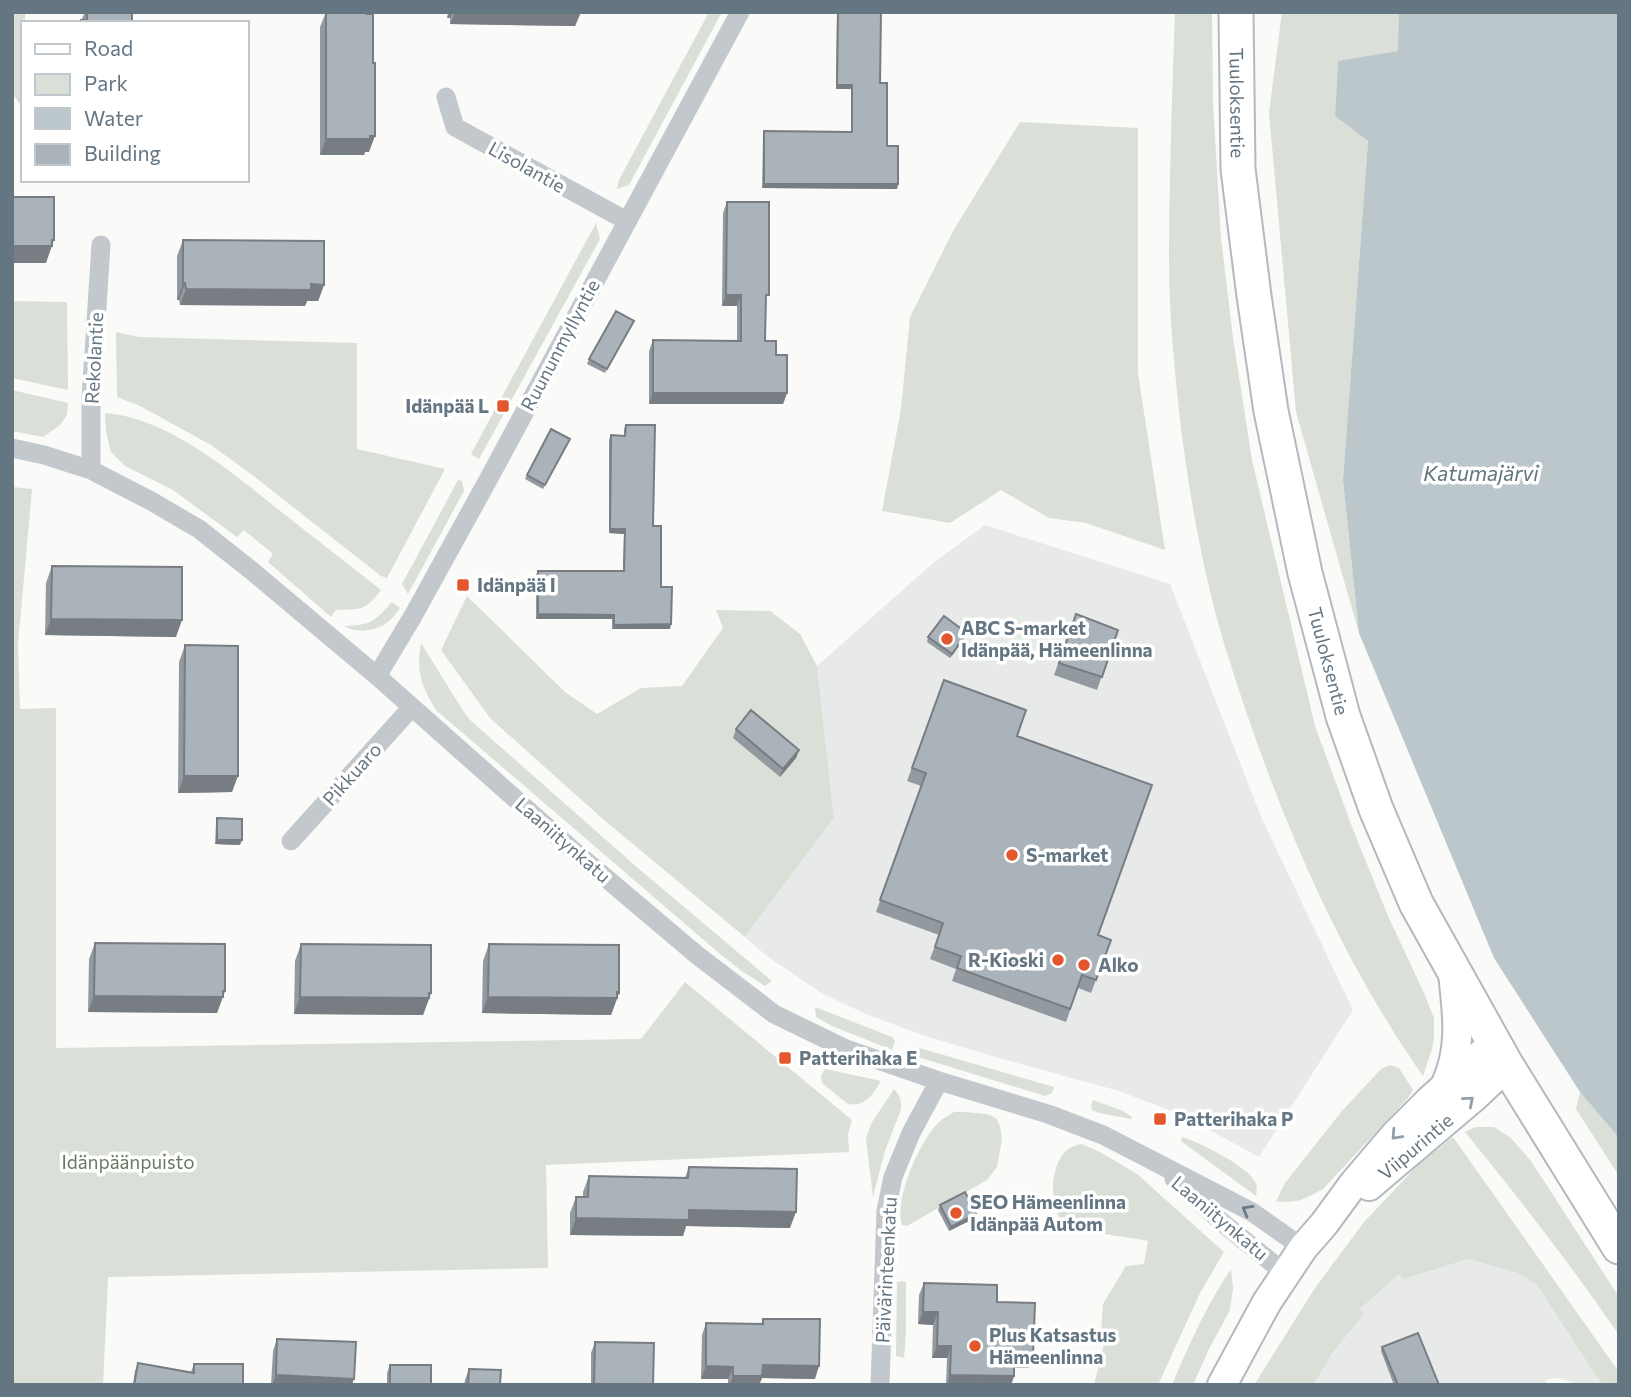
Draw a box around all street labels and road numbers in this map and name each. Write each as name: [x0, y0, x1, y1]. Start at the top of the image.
street label: Tuuloksentie: [1225, 48, 1250, 158]
street label: Lisolantie: [485, 136, 570, 197]
street label: Ruununmyllyntie: [515, 275, 604, 414]
street label: Rekolantie: [80, 312, 107, 404]
street label: Tuuloksentie: [1304, 605, 1354, 717]
street label: Pikkuaro: [317, 738, 386, 810]
street label: Laaniitynkatu: [511, 792, 616, 887]
street label: Viipurintie: [1373, 1108, 1457, 1184]
street label: Laaniitynkatu: [1168, 1171, 1273, 1265]
street label: Päivärinteenkatu: [870, 1196, 901, 1344]

